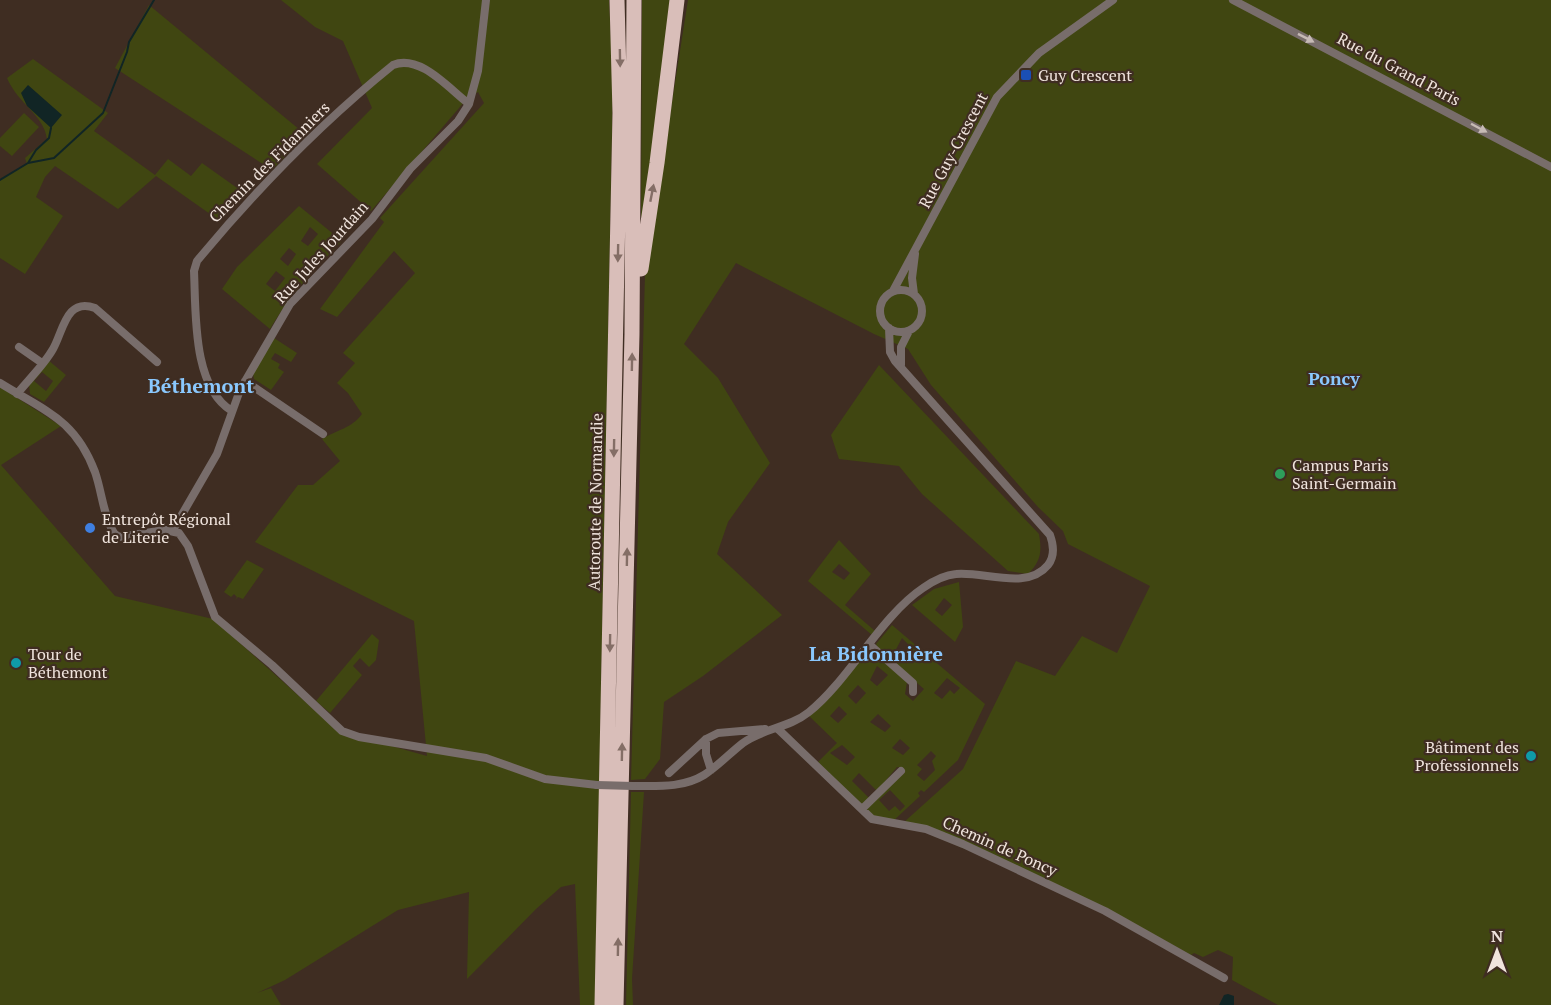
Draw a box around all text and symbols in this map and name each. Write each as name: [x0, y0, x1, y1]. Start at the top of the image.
street label: Rue du Grand Paris: [1334, 27, 1464, 111]
one-way arrow: [1298, 33, 1315, 43]
one-way arrow: [615, 49, 625, 68]
place label: Guy Crescent: [1038, 64, 1132, 86]
marker: Guy Crescent: [1019, 68, 1033, 82]
street label: Rue Guy-Crescent: [913, 88, 993, 212]
street label: Chemin des Fidanniers: [204, 97, 334, 227]
one-way arrow: [1471, 123, 1488, 133]
one-way arrow: [648, 183, 657, 202]
street label: Rue Jules Jourdain: [269, 196, 373, 308]
one-way arrow: [613, 244, 623, 263]
one-way arrow: [627, 352, 636, 371]
district label: Poncy: [1308, 366, 1360, 390]
district label: Béthemont: [148, 372, 254, 399]
street label: Autoroute de Normandie: [582, 413, 608, 591]
one-way arrow: [609, 439, 619, 458]
place label: Campus Paris Saint-Germain: [1292, 454, 1397, 494]
marker: Campus Paris Saint-Germain: [1273, 467, 1287, 481]
place label: Entrepôt Régional de Literie: [102, 508, 231, 548]
marker: Entrepôt Régional de Literie: [83, 521, 97, 535]
one-way arrow: [622, 547, 631, 566]
one-way arrow: [605, 634, 615, 653]
district label: La Bidonnière: [809, 640, 943, 667]
place label: Tour de Béthemont: [28, 643, 107, 683]
marker: Tour de Béthemont: [9, 656, 23, 670]
place label: Bâtiment des Professionnels: [1415, 736, 1519, 776]
one-way arrow: [617, 742, 626, 761]
marker: Bâtiment des Professionnels: [1524, 749, 1538, 763]
street label: Chemin de Poncy: [939, 811, 1062, 882]
north arrow: [1467, 921, 1527, 981]
text: N: [1491, 925, 1503, 947]
one-way arrow: [613, 937, 622, 956]

